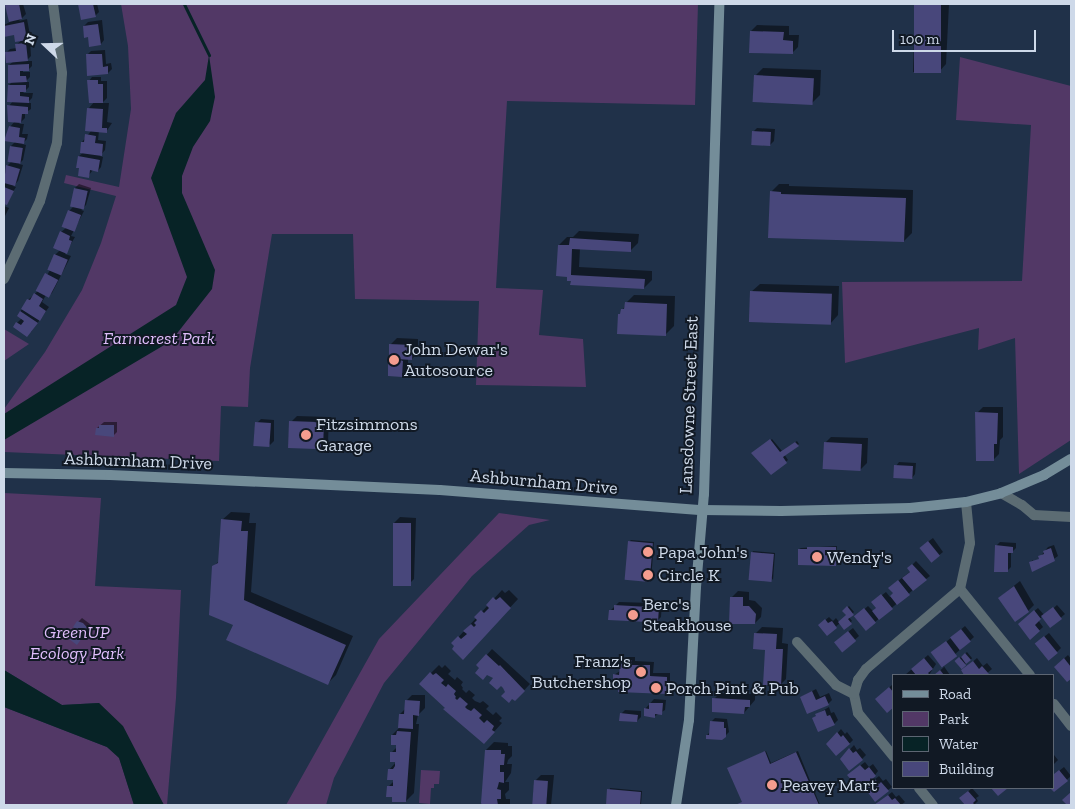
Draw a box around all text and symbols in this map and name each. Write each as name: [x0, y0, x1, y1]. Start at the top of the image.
north arrow: [20, 20, 70, 70]
scale bar: [895, 20, 1039, 52]
text: 100 m: [900, 30, 939, 48]
text: N: [21, 31, 40, 47]
street label: Lansdowne Street East: [675, 316, 703, 494]
park label: Farmcrest Park: [103, 327, 215, 349]
place label: John Dewar's Autosource: [404, 339, 508, 382]
marker: John Dewar's Autosource: [388, 354, 400, 366]
place label: Fitzsimmons Garage: [316, 414, 418, 456]
marker: Fitzsimmons Garage: [300, 429, 312, 441]
street label: Ashburnham Drive: [64, 448, 212, 474]
street label: Ashburnham Drive: [469, 465, 619, 499]
place label: Papa John's: [658, 541, 748, 563]
marker: Papa John's: [642, 546, 654, 558]
place label: Wendy's: [827, 546, 892, 568]
marker: Wendy's: [811, 551, 823, 563]
place label: Circle K: [658, 564, 719, 586]
marker: Circle K: [642, 569, 654, 581]
place label: Berc's Steakhouse: [643, 594, 732, 636]
marker: Berc's Steakhouse: [627, 609, 639, 621]
park label: GreenUP Ecology Park: [30, 622, 124, 664]
place label: Franz's Butchershop: [532, 651, 631, 694]
marker: Franz's Butchershop: [635, 666, 647, 678]
legend: [892, 674, 1055, 789]
place label: Porch Pint & Pub: [666, 677, 799, 699]
marker: Porch Pint & Pub: [650, 682, 662, 694]
text: Road: [939, 685, 971, 703]
text: Park: [939, 710, 969, 728]
text: Water: [939, 735, 979, 753]
text: Building: [939, 760, 994, 778]
place label: Peavey Mart: [782, 774, 878, 796]
marker: Peavey Mart: [766, 779, 778, 791]

